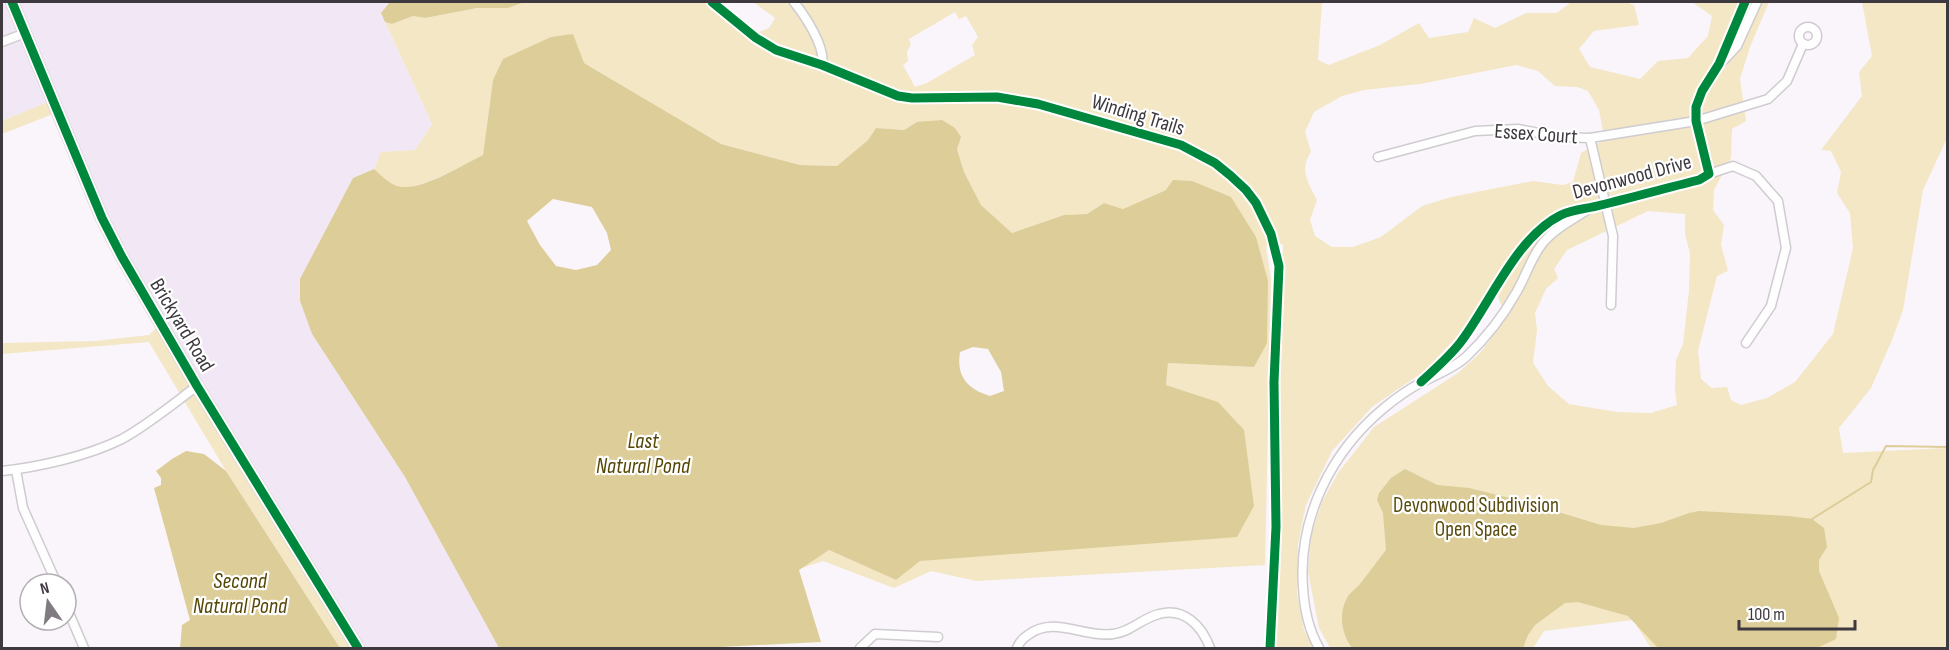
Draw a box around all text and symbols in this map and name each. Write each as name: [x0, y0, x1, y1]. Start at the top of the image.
street label: Winding Trails: [1088, 89, 1188, 141]
street label: Essex Court: [1494, 119, 1578, 149]
street label: Devonwood Drive: [1570, 149, 1694, 205]
street label: Brickyard Road: [144, 274, 220, 376]
water label: Last Natural Pond: [596, 428, 691, 480]
park label: Devonwood Subdivision Open Space: [1393, 493, 1559, 542]
water label: Second Natural Pond: [193, 568, 288, 620]
north arrow: [18, 572, 78, 632]
text: N: [38, 579, 51, 599]
scale bar: [1739, 593, 1854, 631]
text: 100 m: [1748, 604, 1785, 625]

